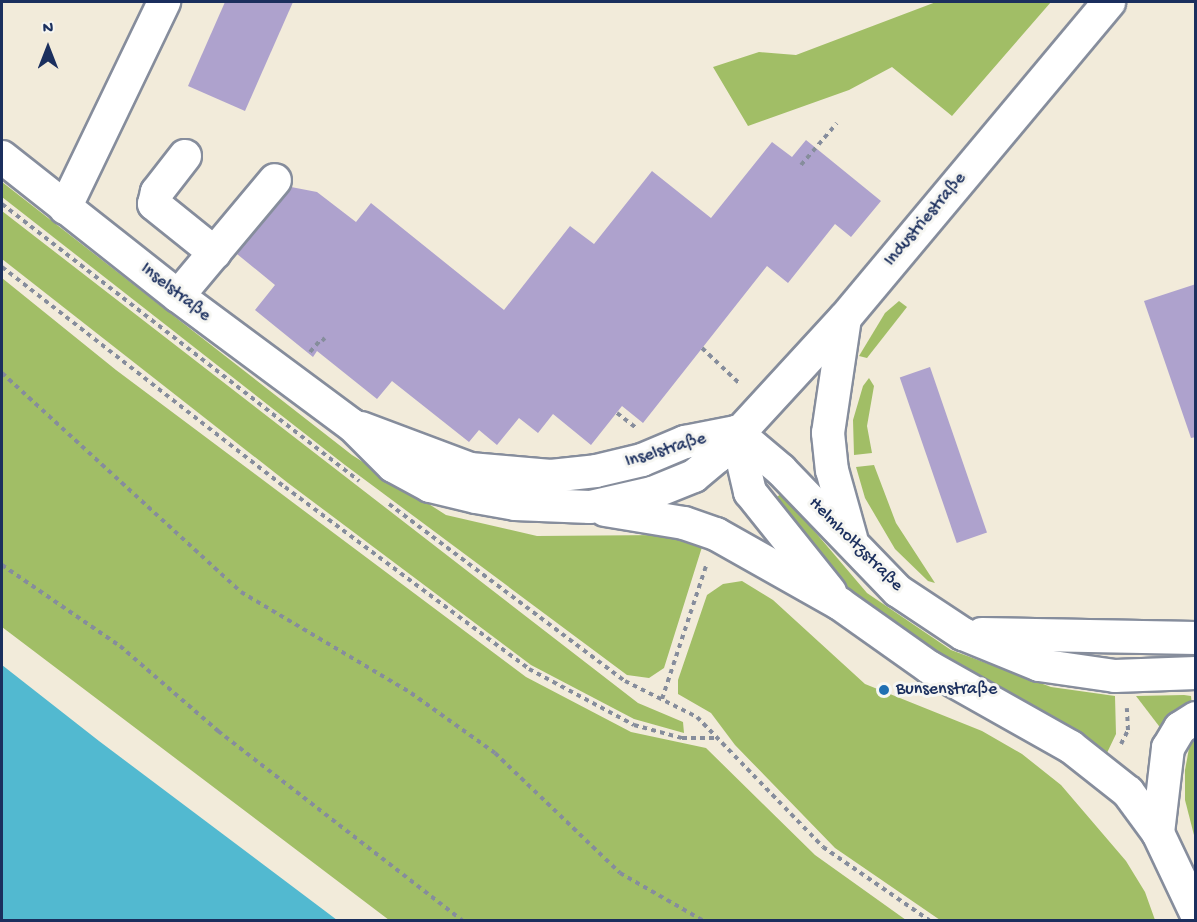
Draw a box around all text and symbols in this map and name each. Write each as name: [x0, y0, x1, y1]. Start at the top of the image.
north arrow: [18, 18, 78, 78]
text: N: [43, 20, 53, 39]
street label: Industriestraße: [880, 169, 972, 271]
street label: Inselstraße: [136, 259, 214, 327]
street label: Inselstraße: [623, 428, 709, 474]
street label: Helmholtzstraße: [803, 493, 907, 597]
place label: Bunsenstraße: [896, 679, 997, 701]
marker: Bunsenstraße: [877, 683, 891, 697]

